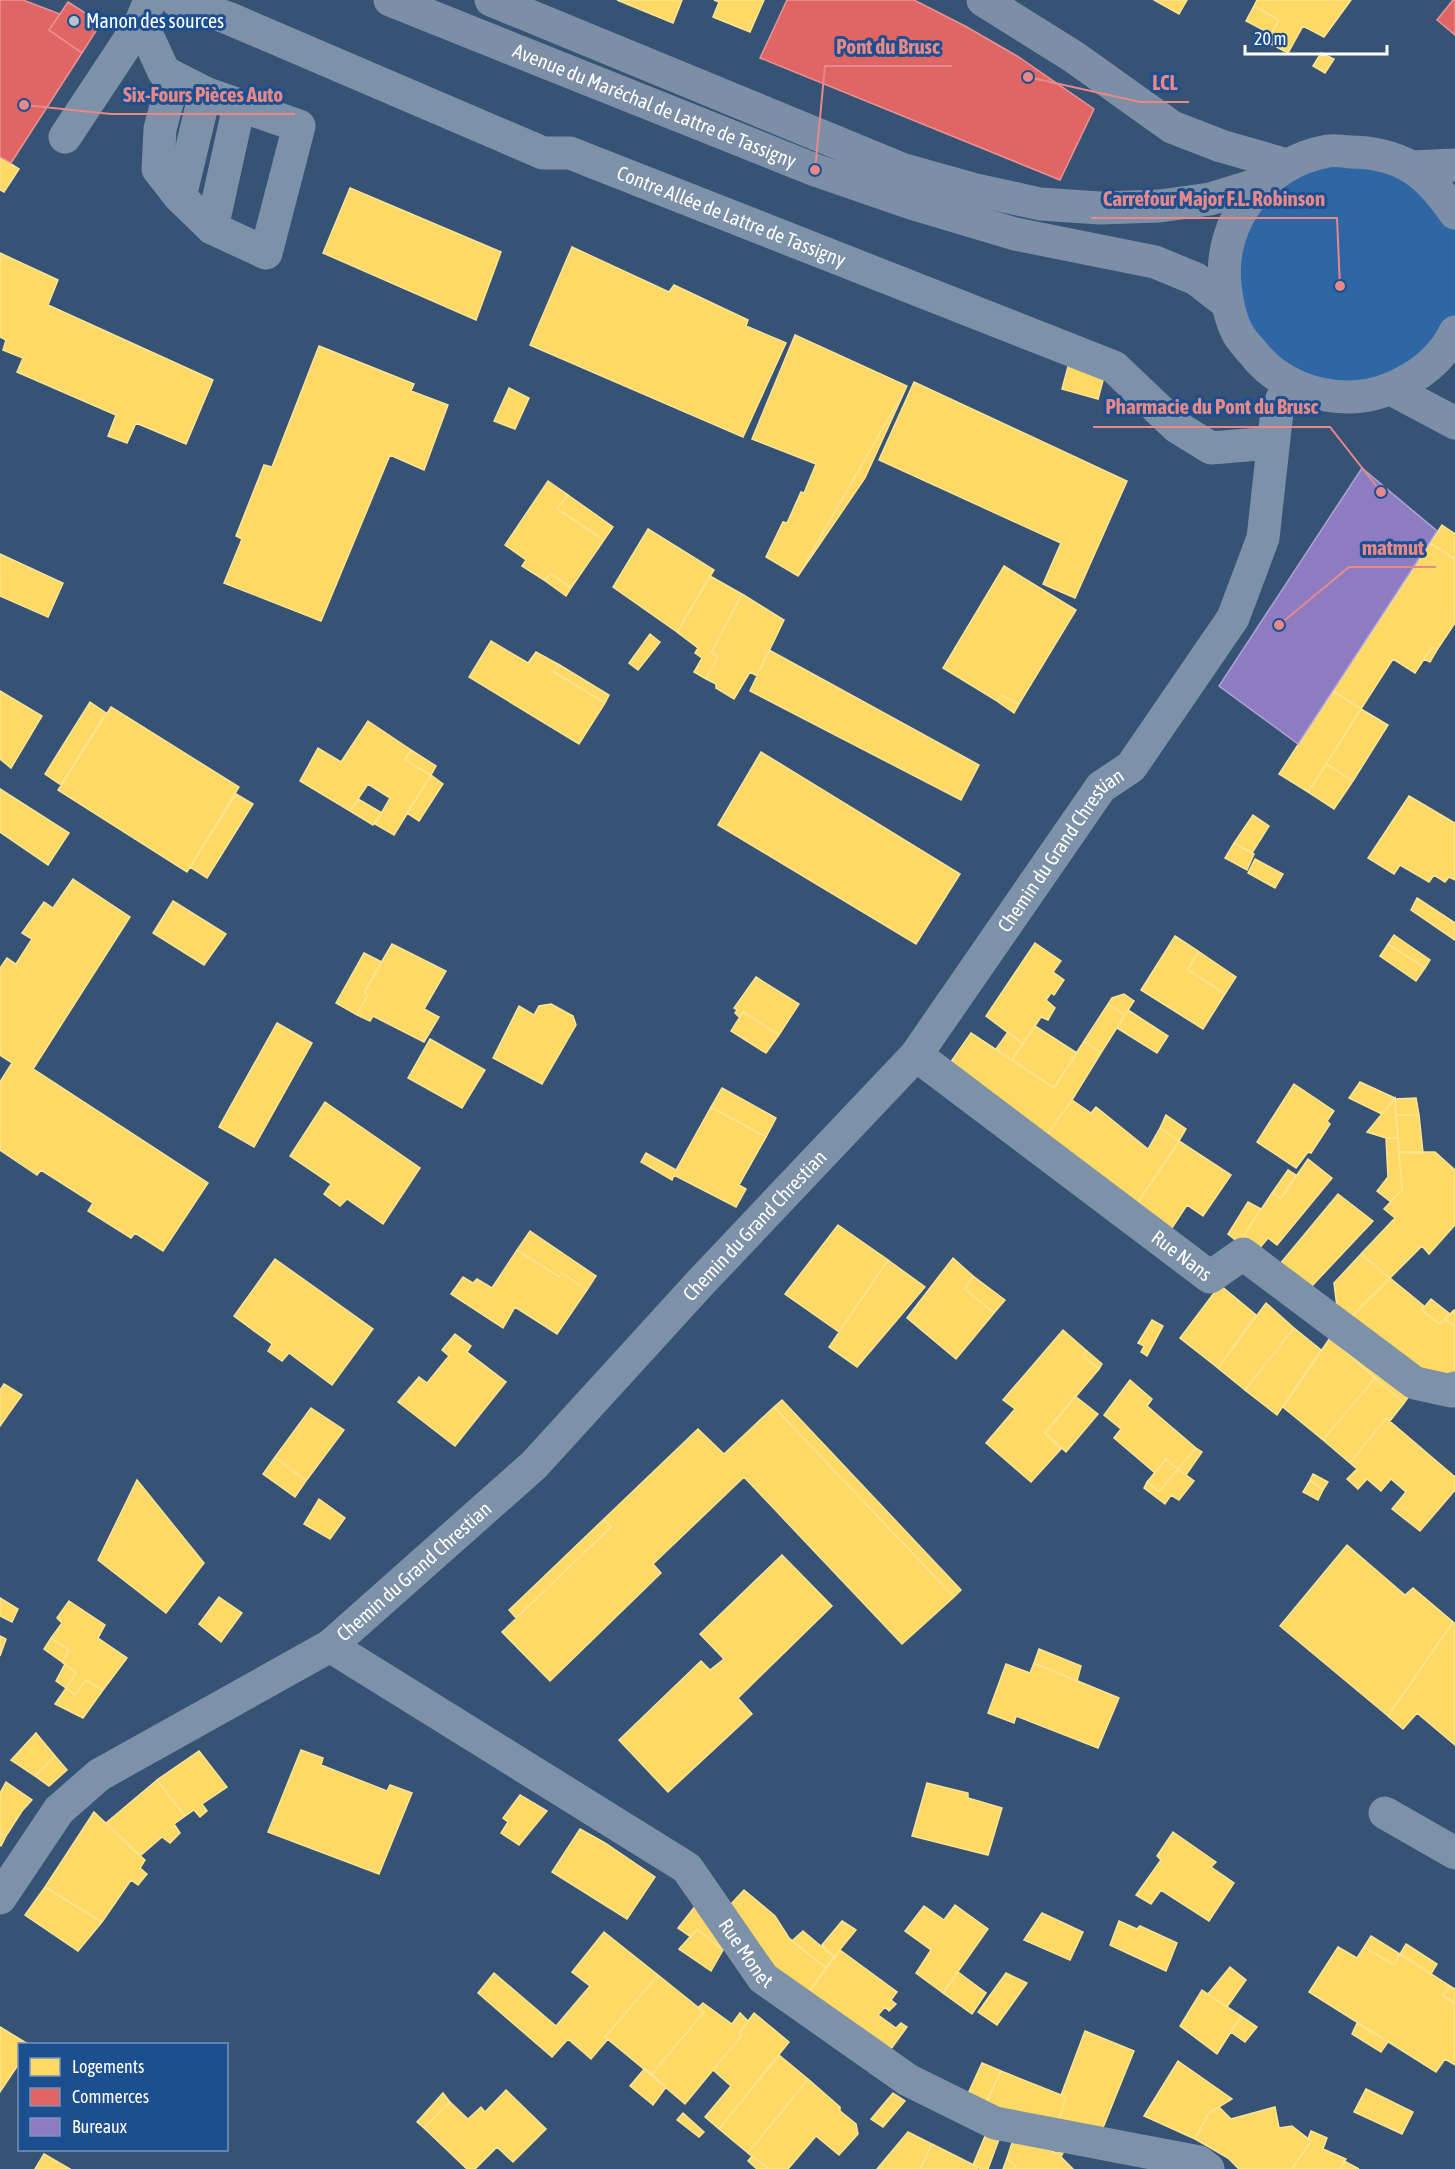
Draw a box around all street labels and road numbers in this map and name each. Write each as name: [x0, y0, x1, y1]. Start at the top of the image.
street label: Avenue du Maréchal de Lattre de Tassigny: [510, 38, 800, 172]
street label: Contre Allée de Lattre de Tassigny: [614, 161, 849, 271]
street label: Chemin du Grand Chrestian: [992, 763, 1128, 936]
street label: Chemin du Grand Chrestian: [678, 1145, 831, 1305]
street label: Rue Nans: [1147, 1225, 1217, 1285]
street label: Chemin du Grand Chrestian: [332, 1497, 496, 1646]
street label: Rue Monet: [714, 1914, 778, 1993]

